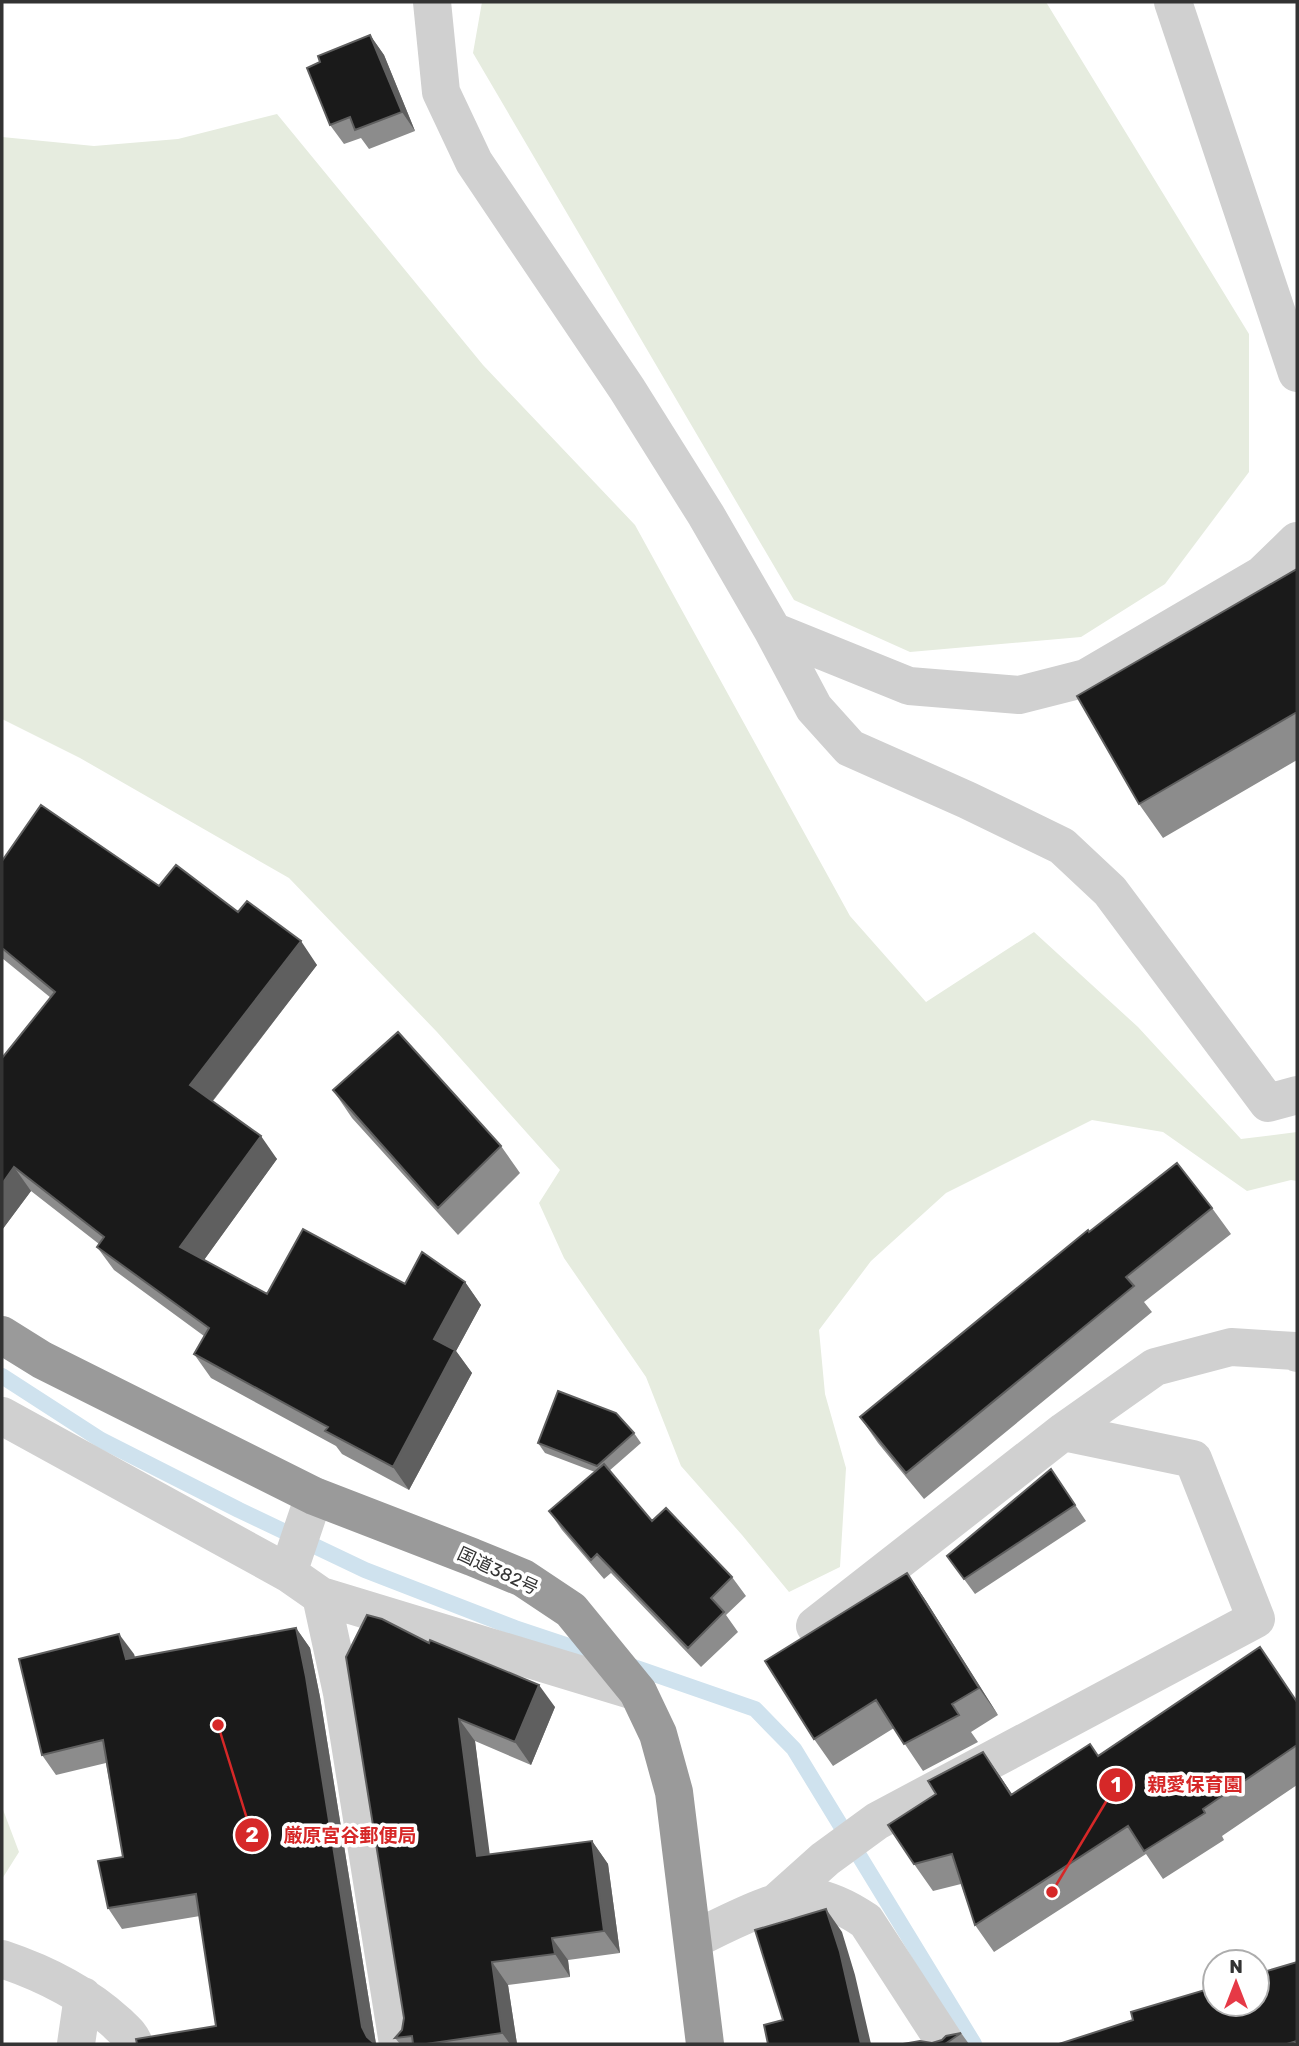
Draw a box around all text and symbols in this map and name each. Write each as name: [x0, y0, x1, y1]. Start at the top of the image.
street label: 国道382号: [454, 1543, 542, 1599]
callout: 親愛保育園: [1098, 1765, 1256, 1805]
text: 1: [1111, 1772, 1121, 1797]
text: 親愛保育園: [1147, 1773, 1243, 1796]
callout: 厳原宮谷郵便局: [235, 1815, 431, 1855]
text: 2: [245, 1822, 259, 1847]
text: 厳原宮谷郵便局: [283, 1824, 417, 1847]
north arrow: [1201, 1948, 1271, 2018]
text: N: [1229, 1955, 1243, 1978]

